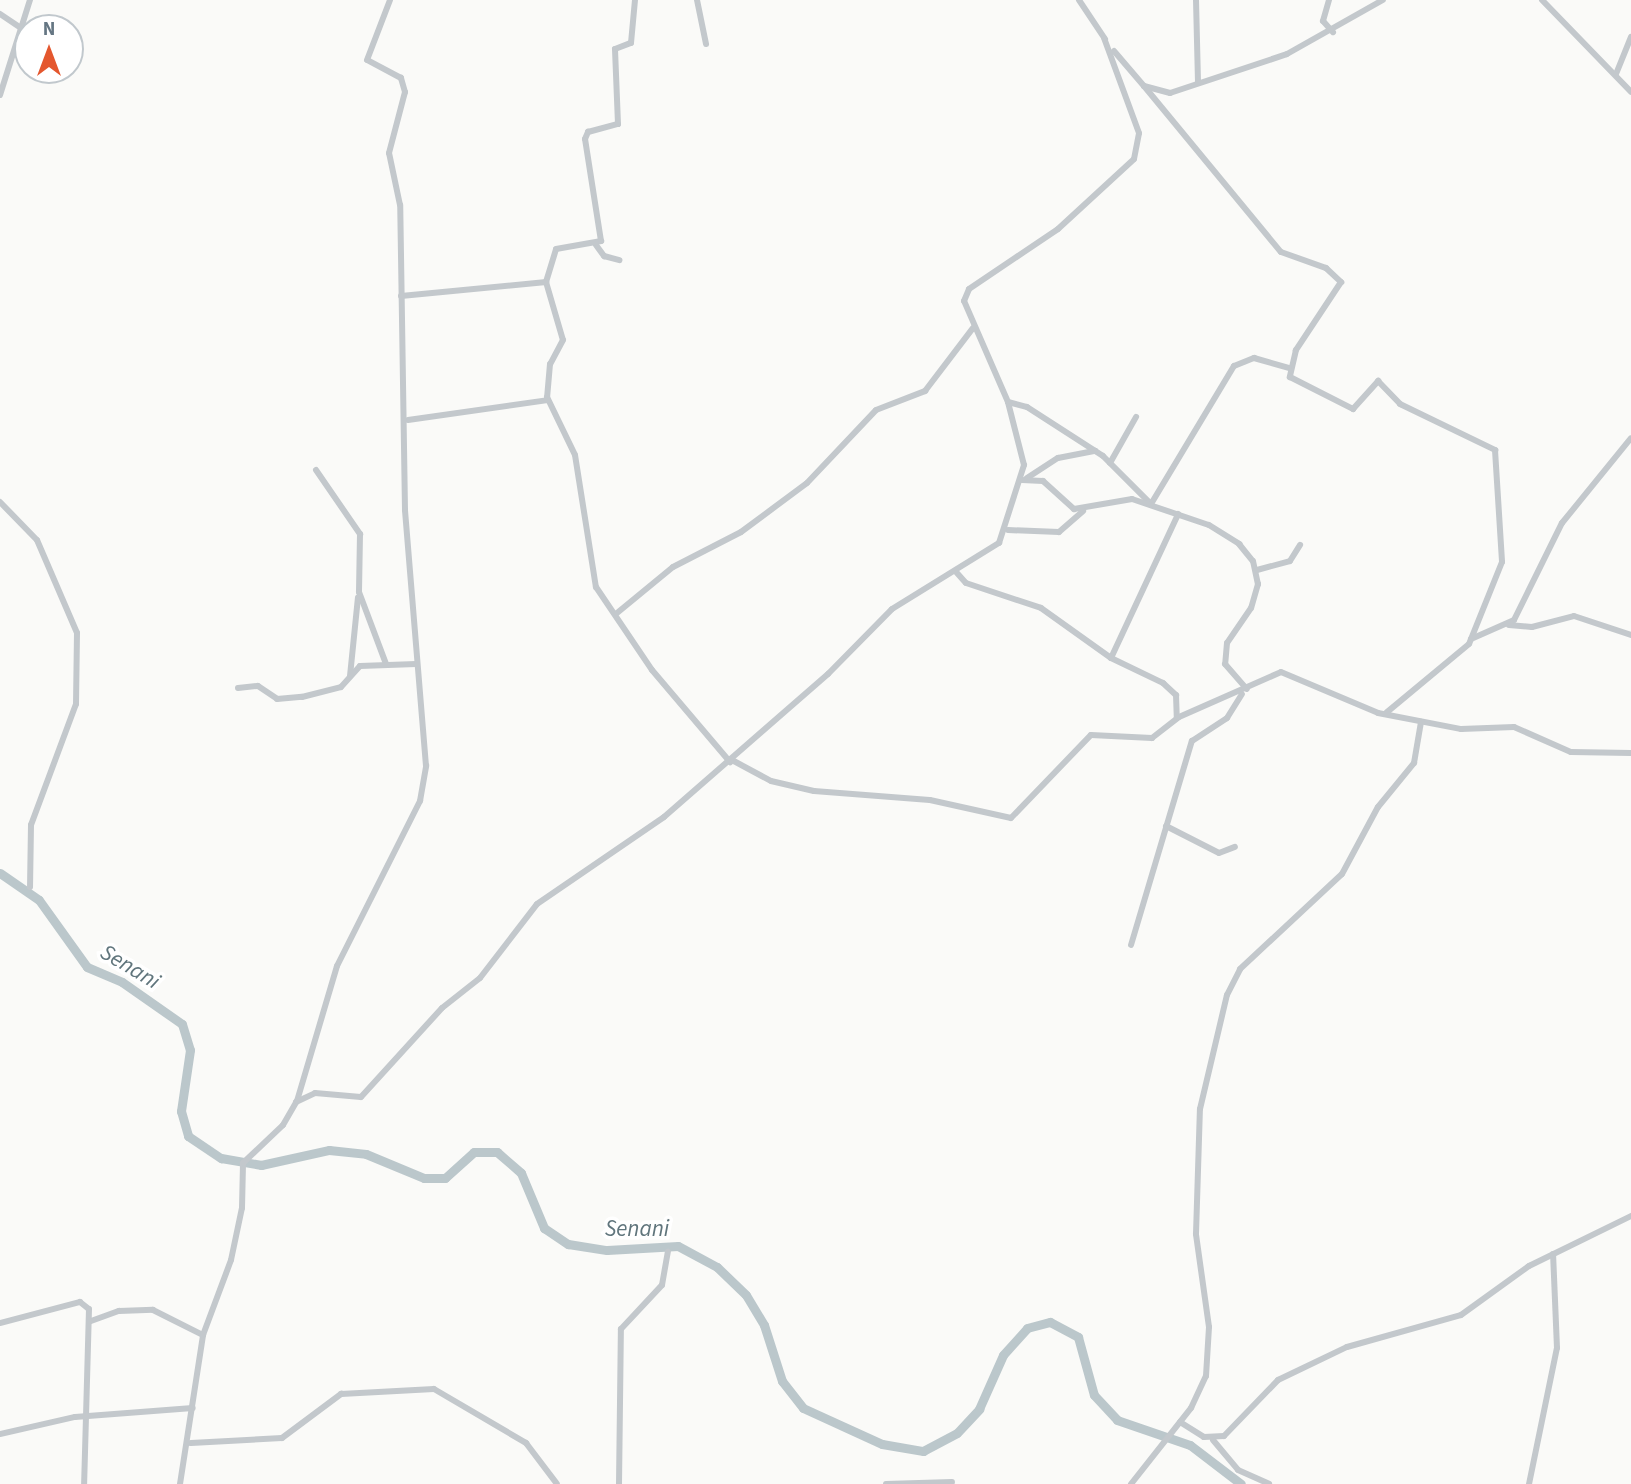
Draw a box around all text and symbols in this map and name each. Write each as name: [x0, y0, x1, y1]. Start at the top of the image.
north arrow: [14, 14, 84, 84]
text: N: [43, 16, 55, 43]
water label: Senani: [95, 939, 165, 995]
water label: Senani: [605, 1215, 669, 1243]

